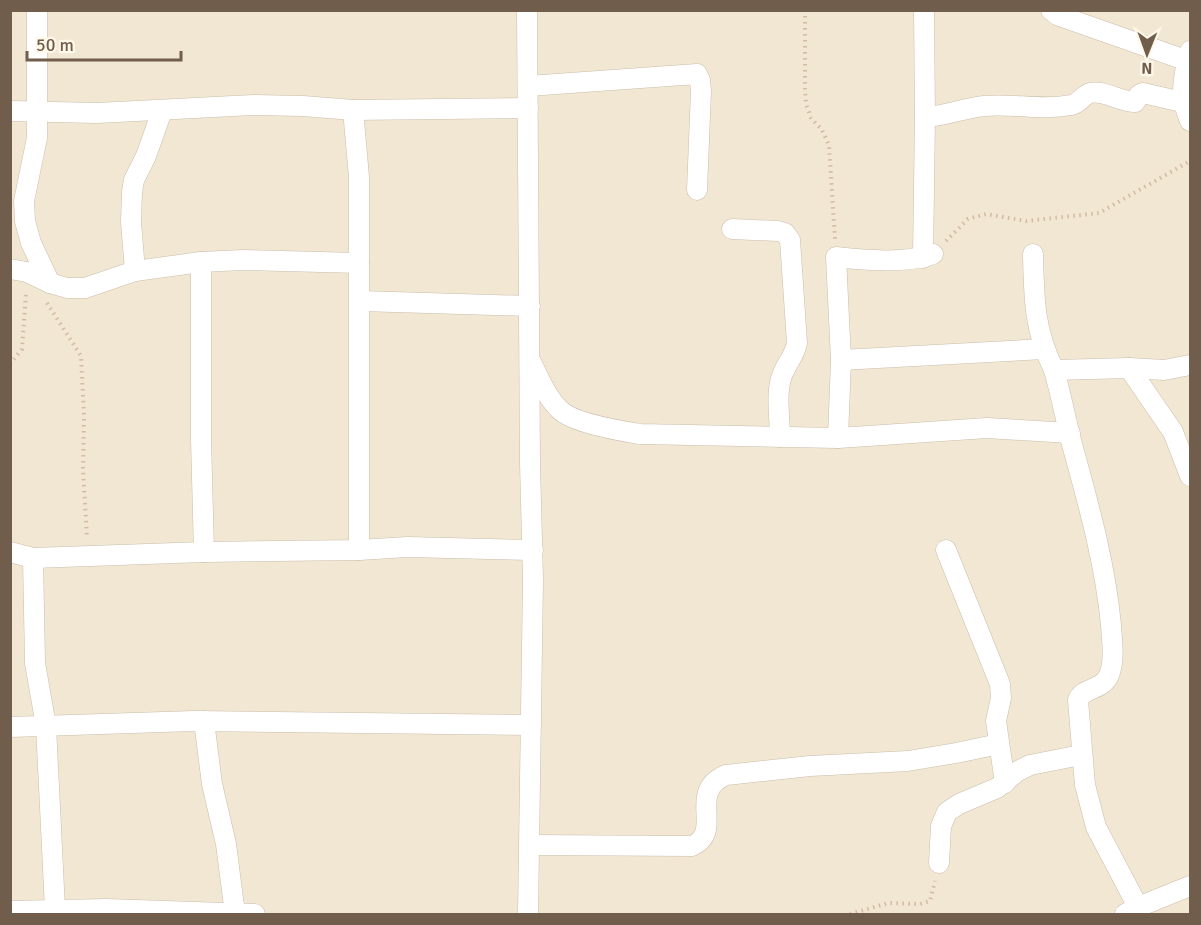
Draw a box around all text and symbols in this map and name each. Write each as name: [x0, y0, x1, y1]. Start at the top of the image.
scale bar: [27, 24, 182, 62]
north arrow: [1117, 24, 1177, 84]
text: 50 m: [36, 34, 74, 56]
text: N: [1141, 58, 1152, 78]

